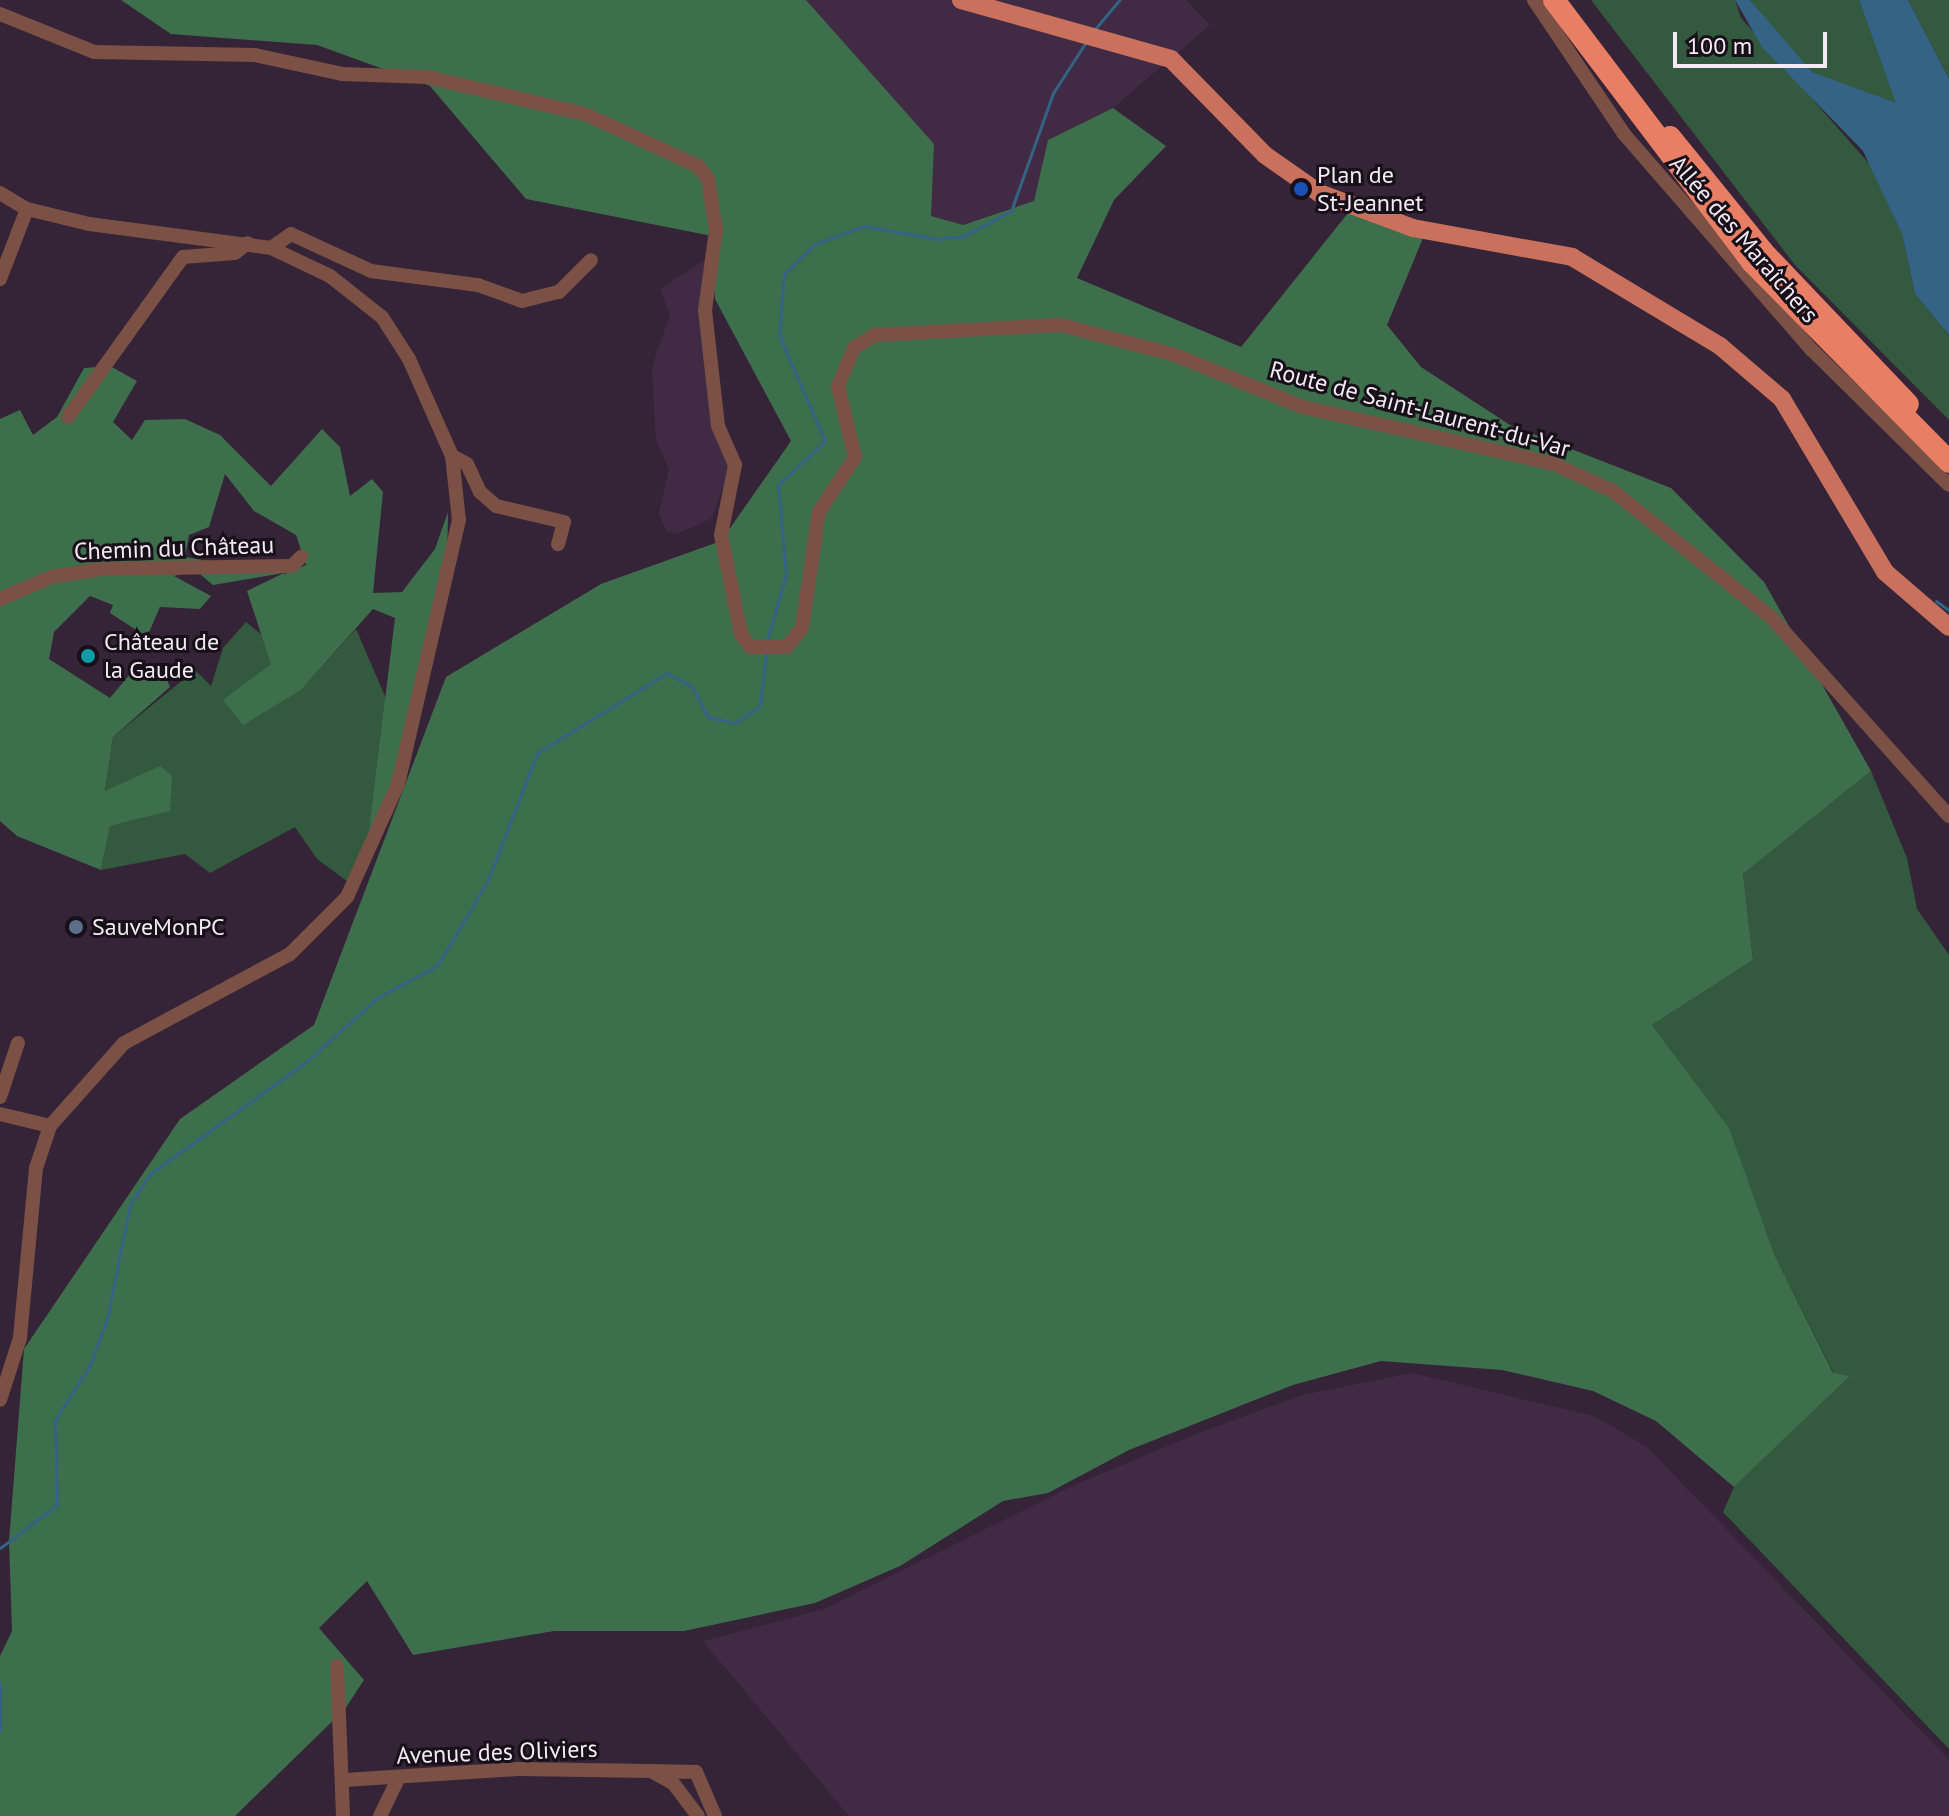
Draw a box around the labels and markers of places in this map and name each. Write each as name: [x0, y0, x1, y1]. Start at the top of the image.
place label: Plan de St-Jeannet: [1317, 161, 1423, 217]
marker: Plan de St-Jeannet: [1292, 180, 1310, 198]
place label: Château de la Gaude: [104, 628, 219, 684]
marker: Château de la Gaude: [79, 647, 97, 665]
place label: SauveMonPC: [92, 913, 225, 941]
marker: SauveMonPC: [67, 918, 85, 936]

